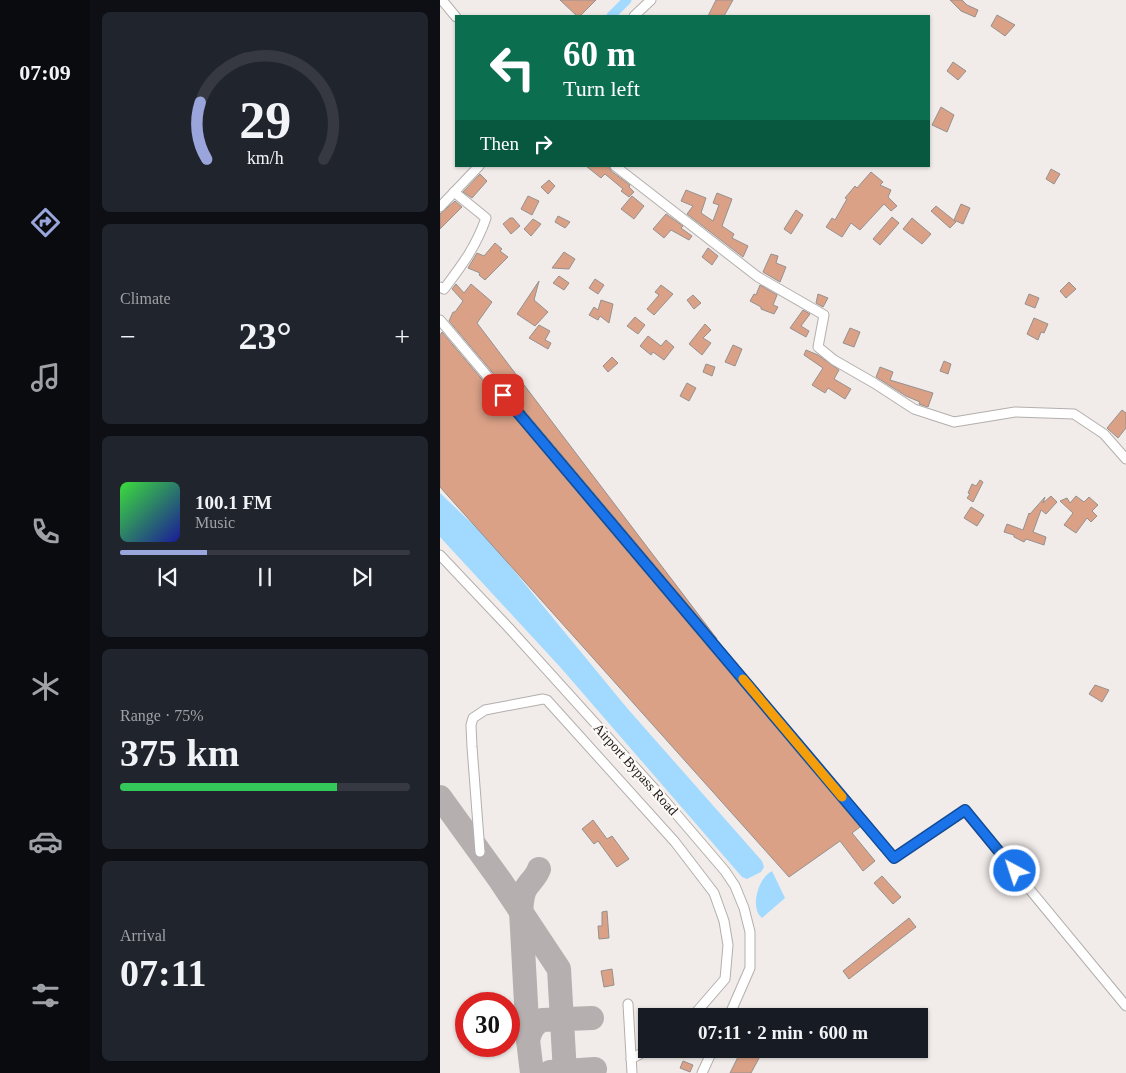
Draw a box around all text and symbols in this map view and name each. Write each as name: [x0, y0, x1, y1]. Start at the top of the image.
icon: left: [480, 35, 545, 100]
text: 60 m: [563, 35, 636, 74]
text: 07:09: [19, 60, 71, 85]
text: Turn left: [563, 76, 640, 101]
text: 29: [239, 92, 291, 149]
icon: right: [529, 130, 557, 158]
text: Then: [480, 133, 519, 154]
text: km/h: [247, 148, 283, 168]
icon: directions: [28, 205, 63, 240]
text: Climate: [120, 290, 171, 307]
text: 23°: [238, 315, 292, 357]
text: −: [120, 321, 136, 352]
text: +: [394, 321, 410, 352]
icon: music: [28, 360, 63, 395]
pin: [482, 374, 524, 416]
icon: arrive: [489, 381, 517, 409]
text: 100.1 FM: [195, 492, 272, 513]
icon: phone: [28, 514, 63, 549]
text: Music: [195, 514, 235, 531]
icon: previous: [154, 563, 182, 591]
icon: pause: [251, 563, 279, 591]
icon: next: [348, 563, 376, 591]
icon: climate: [28, 669, 63, 704]
text: Range · 75%: [120, 707, 204, 724]
street label: Airport Bypass Road: [591, 720, 681, 818]
text: 375 km: [120, 732, 239, 774]
icon: car: [28, 824, 63, 859]
position arrow: [988, 844, 1040, 896]
text: Arrival: [120, 927, 166, 944]
text: 07:11: [120, 952, 207, 994]
icon: filters: [28, 978, 63, 1013]
speed limit sign: 30: [455, 992, 520, 1057]
text: 07:11 · 2 min · 600 m: [698, 1022, 868, 1043]

